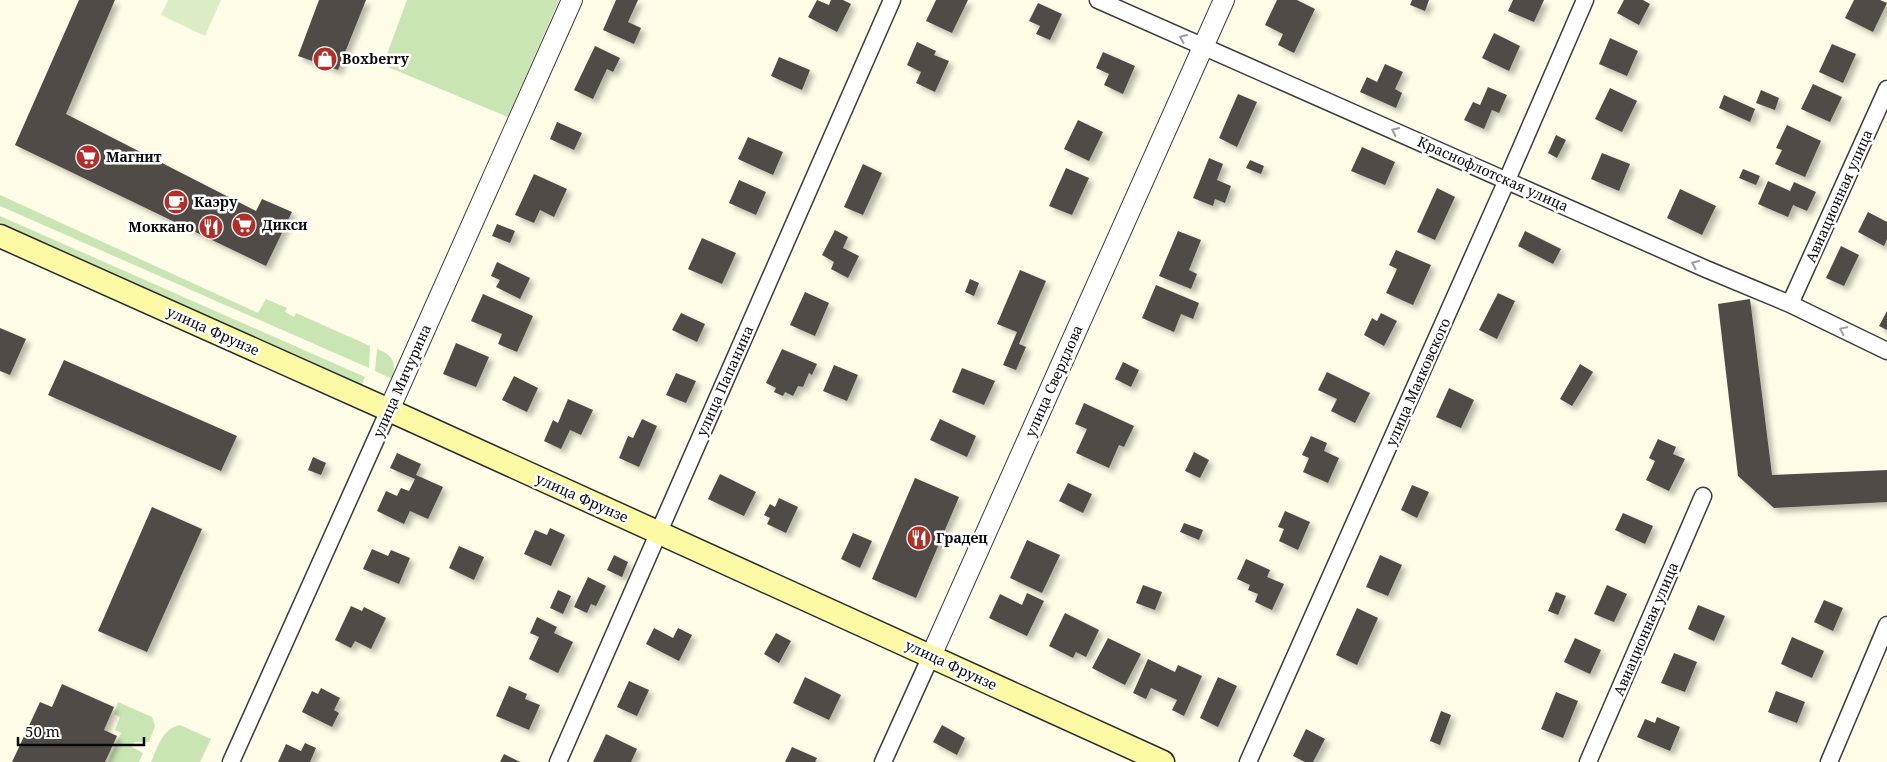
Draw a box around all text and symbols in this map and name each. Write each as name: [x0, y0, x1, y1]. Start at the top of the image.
one-way arrow: [1179, 33, 1188, 44]
shop icon: Boxberry: [312, 46, 338, 72]
place label: Boxberry: [342, 49, 410, 68]
street label: Авиационная улица: [1801, 126, 1876, 265]
one-way arrow: [1391, 127, 1400, 138]
street label: Краснофлотская улица: [1415, 132, 1572, 215]
supermarket icon: Магнит: [75, 144, 101, 170]
place label: Магнит: [106, 147, 162, 166]
cafe icon: Каэру: [163, 189, 189, 215]
place label: Каэру: [194, 192, 238, 211]
supermarket icon: Дикси: [231, 212, 257, 238]
restaurant icon: Моккано: [198, 214, 224, 240]
place label: Дикси: [262, 215, 308, 234]
place label: Моккано: [128, 217, 194, 236]
one-way arrow: [1691, 259, 1700, 270]
street label: улица Фрунзе: [164, 302, 262, 359]
street label: улица Маяковского: [1381, 315, 1454, 449]
street label: улица Мичурина: [368, 321, 435, 440]
street label: улица Папанина: [692, 322, 757, 439]
street label: улица Свердлова: [1020, 322, 1087, 440]
one-way arrow: [1839, 325, 1848, 336]
street label: улица Фрунзе: [533, 469, 631, 526]
restaurant icon: Градец: [906, 525, 932, 551]
place label: Градец: [936, 528, 988, 547]
street label: Авиационная улица: [1609, 559, 1682, 699]
street label: улица Фрунзе: [902, 635, 1000, 694]
scale bar: [18, 714, 144, 746]
text: 50 m: [25, 721, 60, 741]

